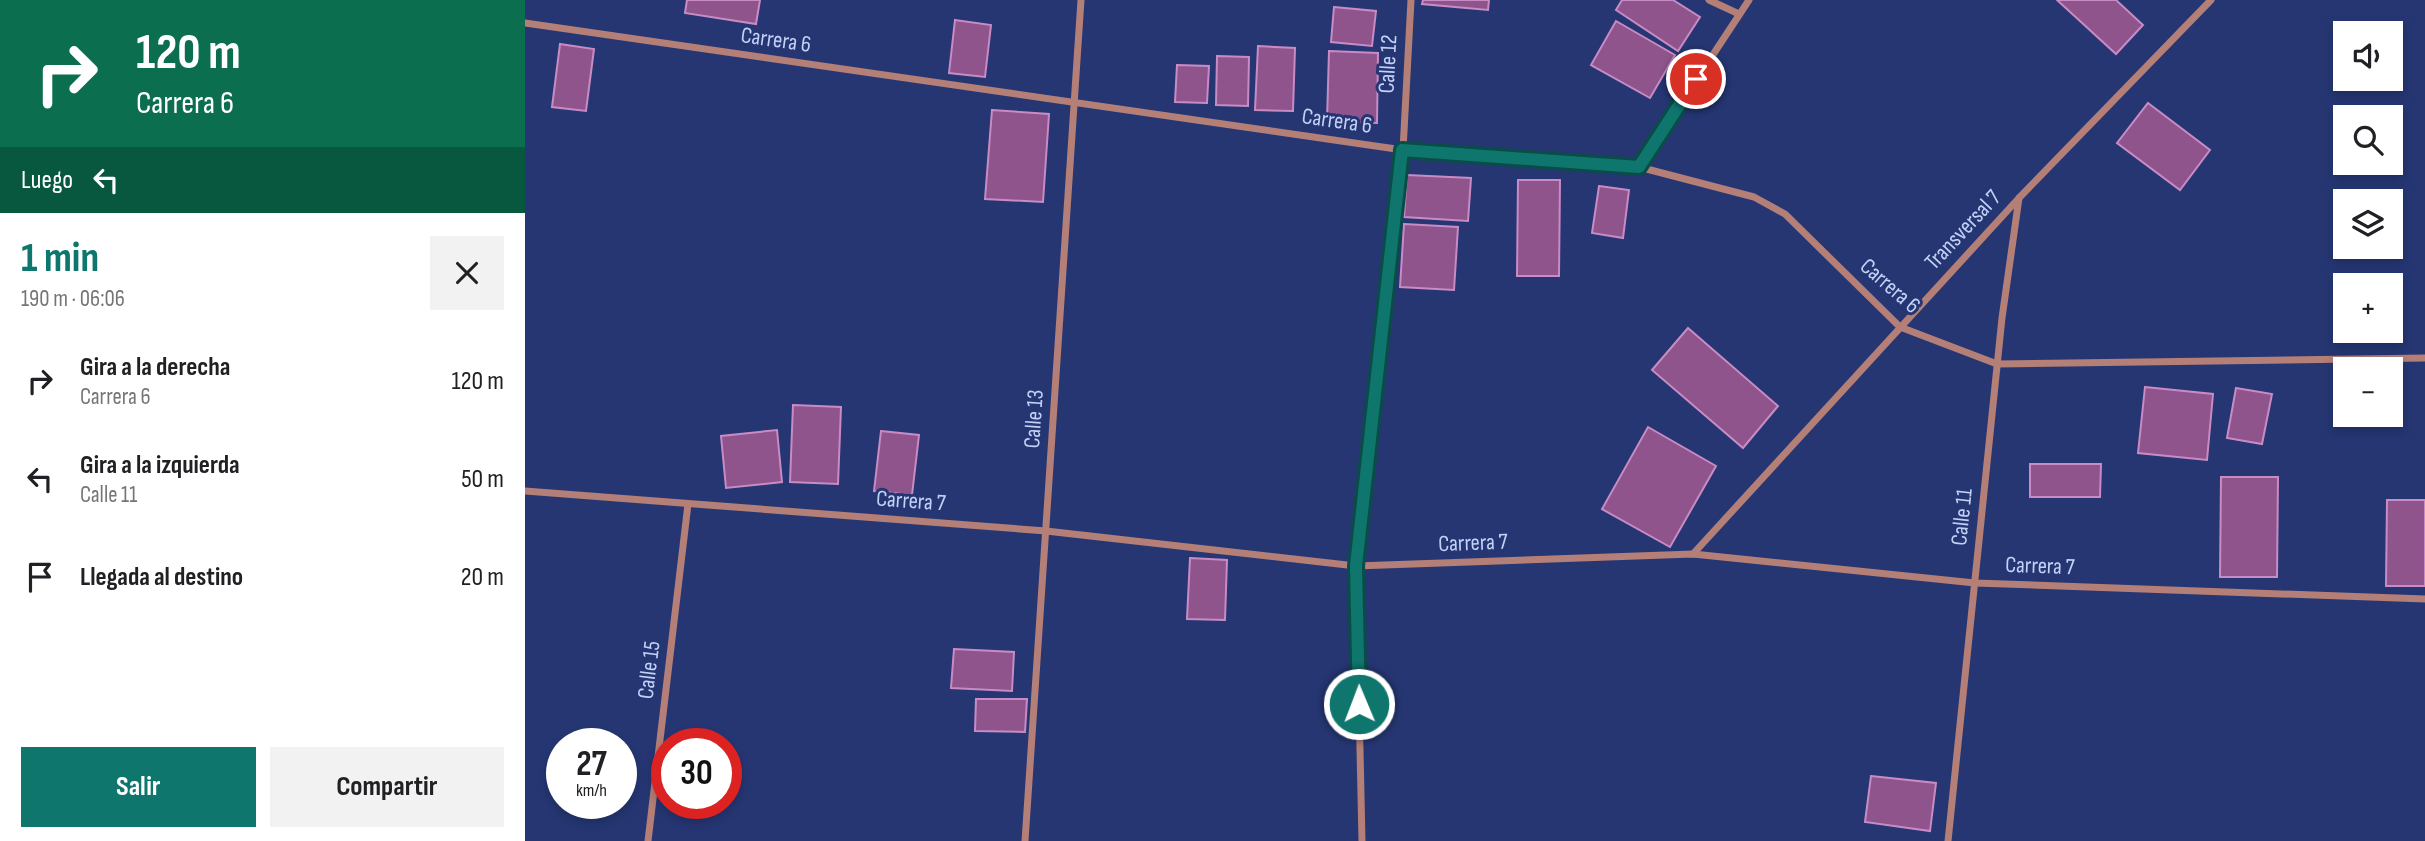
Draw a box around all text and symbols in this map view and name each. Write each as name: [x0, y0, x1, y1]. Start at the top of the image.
street label: Carrera 6: [739, 21, 813, 59]
map controls: [2333, 21, 2403, 427]
button: sound: [2333, 21, 2403, 91]
text: 120 m: [136, 24, 241, 83]
icon: right: [21, 28, 112, 119]
street label: Calle 12: [1372, 34, 1404, 94]
pin: [1666, 49, 1726, 109]
icon: arrive: [1677, 60, 1715, 98]
text: Carrera 6: [136, 84, 234, 123]
street label: Carrera 6: [1300, 102, 1374, 140]
button: search: [2333, 105, 2403, 175]
icon: left: [87, 161, 125, 199]
text: Luego: [21, 165, 73, 196]
street label: Transversal 7: [1919, 184, 2007, 276]
button: layers: [2333, 189, 2403, 259]
text: 1 min: [21, 233, 99, 284]
button: close: [430, 236, 504, 310]
street label: Carrera 6: [1854, 252, 1926, 320]
button: +: [2333, 273, 2403, 343]
text: 190 m · 06:06: [21, 285, 125, 313]
text: Gira a la derecha: [80, 352, 230, 383]
button: −: [2333, 357, 2403, 427]
icon: right: [21, 362, 59, 400]
text: 120 m: [451, 366, 504, 397]
text: Carrera 6: [80, 383, 151, 411]
street label: Calle 13: [1018, 389, 1050, 449]
text: Gira a la izquierda: [80, 450, 240, 481]
icon: left: [21, 460, 59, 498]
text: 50 m: [461, 464, 504, 495]
text: Calle 11: [80, 481, 137, 509]
street label: Carrera 7: [875, 485, 947, 517]
street label: Calle 11: [1945, 487, 1979, 547]
street label: Carrera 7: [1438, 528, 1508, 558]
street label: Carrera 7: [2005, 551, 2075, 581]
icon: arrive: [21, 558, 59, 596]
text: Llegada al destino: [80, 562, 243, 593]
text: 20 m: [461, 562, 504, 593]
street label: Calle 15: [632, 639, 666, 701]
position arrow: [1322, 667, 1396, 741]
speed limit sign: 30: [651, 728, 742, 819]
text: 27: [576, 743, 607, 786]
button: Salir: [21, 747, 256, 827]
button: Compartir: [270, 747, 504, 827]
text: km/h: [576, 780, 607, 801]

